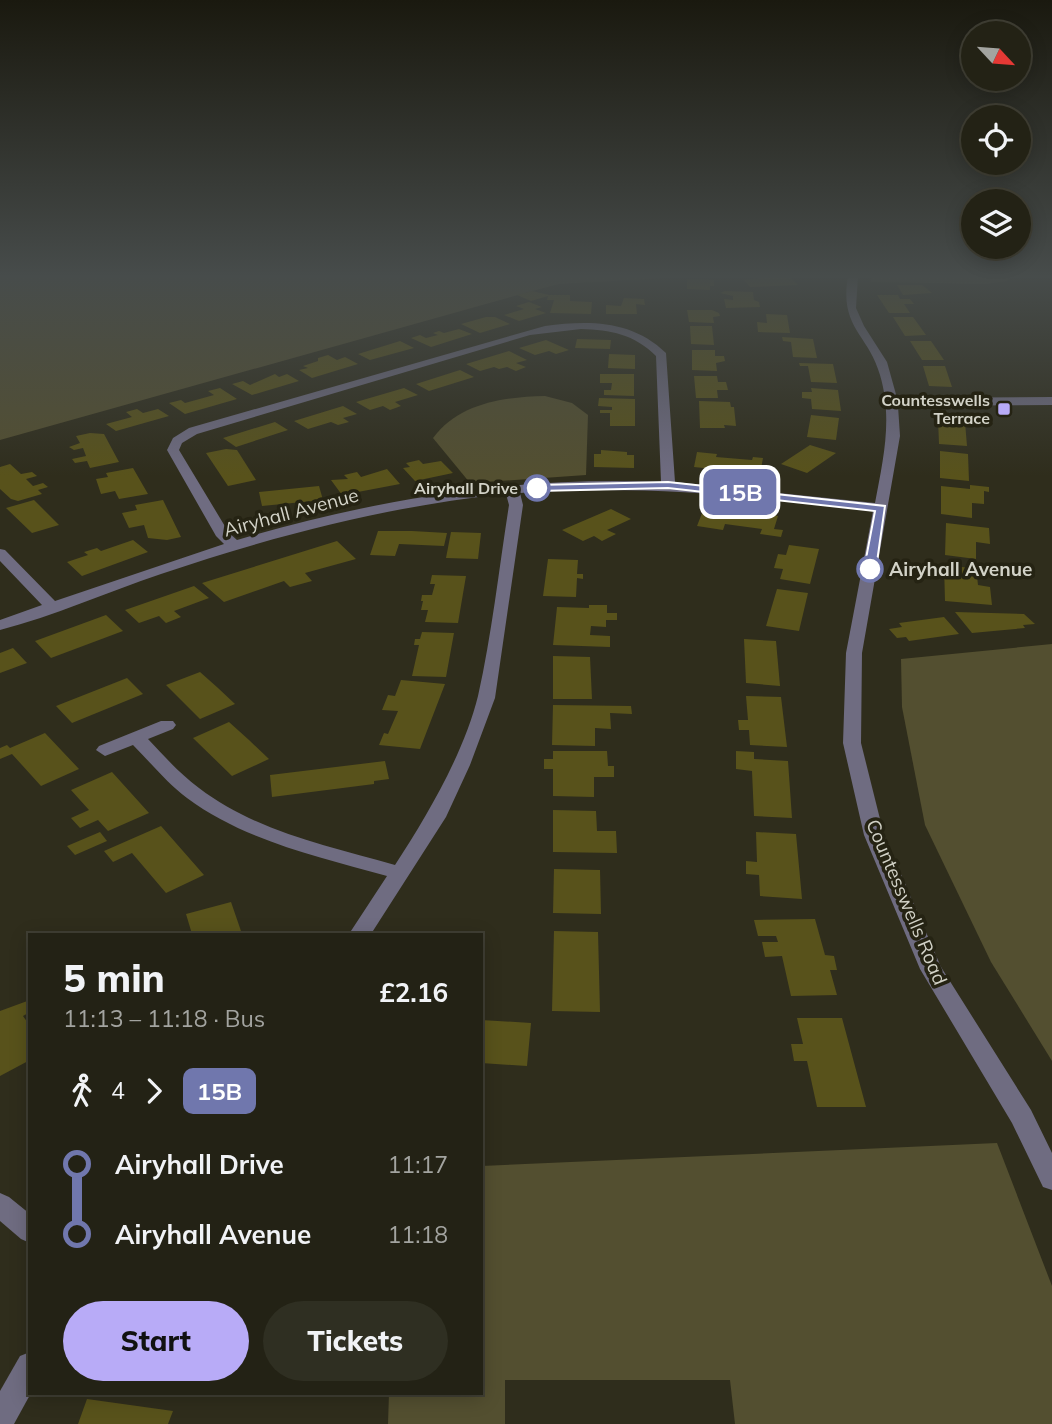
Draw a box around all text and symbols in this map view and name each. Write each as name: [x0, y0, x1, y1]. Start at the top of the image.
north arrow: [961, 21, 1031, 91]
map controls: [961, 21, 1031, 259]
button: locate: [961, 105, 1031, 175]
button: layers: [961, 189, 1031, 259]
place label: Countesswells Terrace: [881, 390, 990, 428]
marker: Countesswells Terrace: [996, 401, 1012, 417]
line badge: 15B: [700, 469, 780, 515]
marker: Airyhall Drive: [524, 475, 550, 501]
text: 15B: [717, 477, 763, 507]
place label: Airyhall Drive: [414, 478, 518, 498]
street label: Airyhall Avenue: [221, 482, 361, 542]
marker: Airyhall Avenue: [857, 556, 883, 582]
place label: Airyhall Avenue: [889, 557, 1032, 581]
street label: Countesswells Road: [861, 816, 953, 988]
text: 5 min: [63, 954, 165, 1002]
text: £2.16: [379, 976, 448, 1009]
text: 11:13 – 11:18 · Bus: [63, 1004, 265, 1033]
icon: walk: [63, 1072, 101, 1110]
icon: forward: [135, 1072, 173, 1110]
text: 4: [111, 1076, 125, 1105]
text: 15B: [197, 1076, 242, 1106]
text: Airyhall Drive: [115, 1148, 284, 1181]
text: 11:17: [388, 1150, 448, 1179]
text: Airyhall Avenue: [115, 1218, 311, 1251]
text: 11:18: [388, 1220, 448, 1249]
button: Start: [63, 1301, 249, 1381]
button: Tickets: [263, 1301, 448, 1381]

